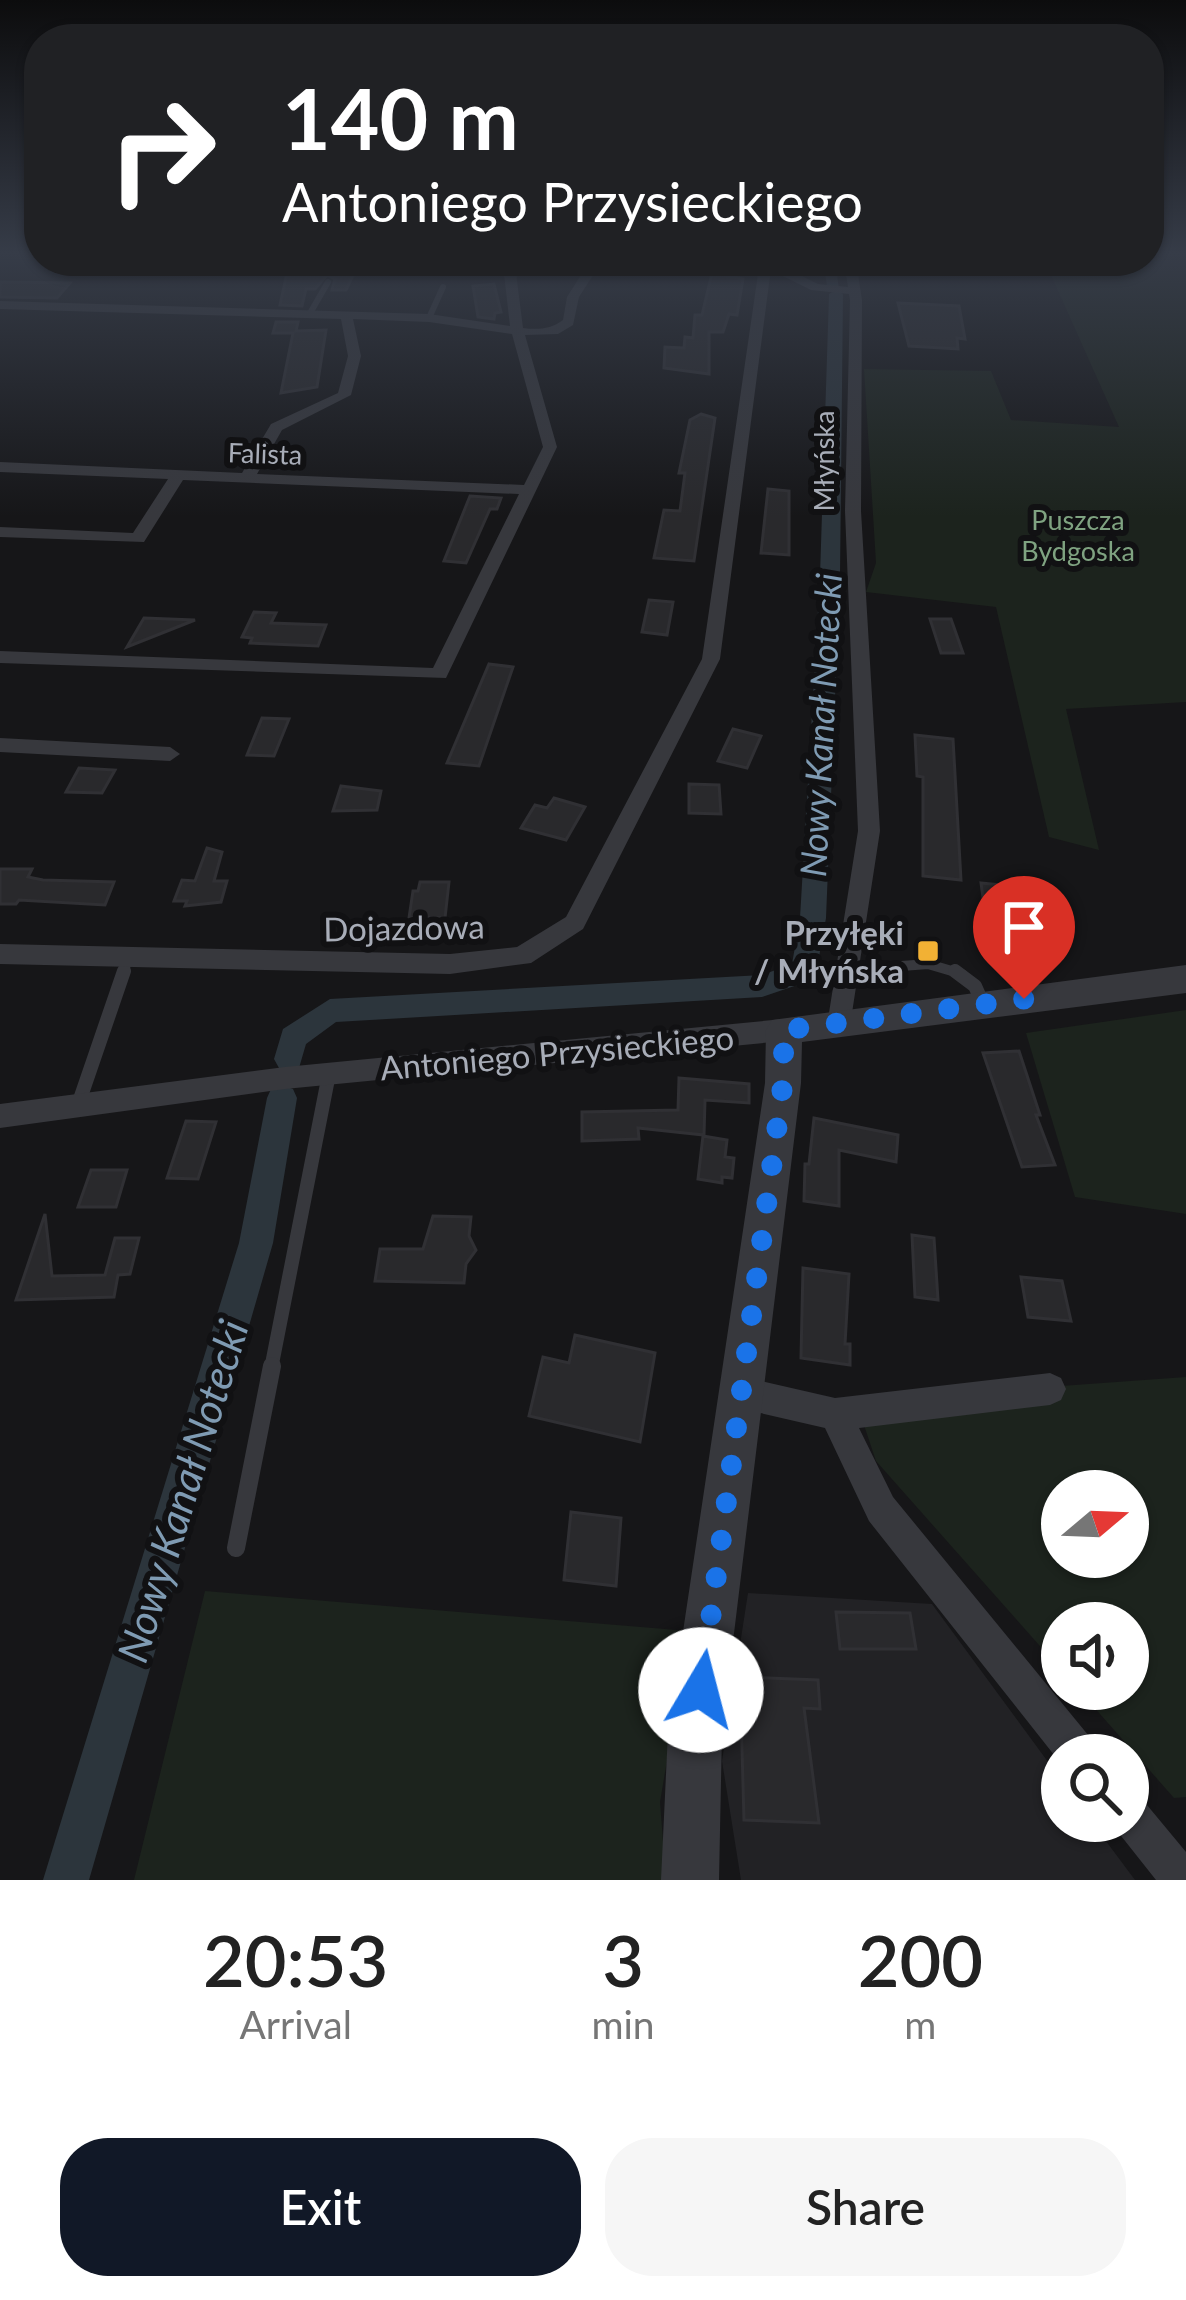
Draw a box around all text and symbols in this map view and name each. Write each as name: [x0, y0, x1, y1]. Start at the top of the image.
text: 140 m: [282, 67, 519, 168]
icon: right: [84, 72, 240, 228]
text: Antoniego Przysieckiego: [282, 169, 863, 234]
street label: Młyńska: [807, 410, 840, 512]
street label: Falista: [227, 435, 303, 471]
park label: Puszcza Bydgoska: [1021, 503, 1135, 567]
water label: Nowy Kanał Notecki: [790, 572, 850, 878]
pin: [973, 876, 1075, 999]
icon: arrive: [991, 894, 1057, 960]
street label: Dojazdowa: [323, 906, 485, 948]
place label: Przyłęki / Młyńska: [754, 912, 904, 990]
marker: Przyłęki / Młyńska: [915, 938, 941, 964]
street label: Antoniego Przysieckiego: [378, 1017, 736, 1087]
water label: Nowy Kanał Notecki: [106, 1314, 258, 1668]
north arrow: [1041, 1470, 1149, 1578]
map controls: [1041, 1470, 1149, 1842]
button: sound: [1041, 1602, 1149, 1710]
position arrow: [638, 1627, 764, 1753]
button: search: [1041, 1734, 1149, 1842]
text: 20:53: [203, 1916, 388, 2002]
text: 3: [602, 1916, 644, 2002]
text: 200: [858, 1916, 983, 2002]
text: Arrival: [240, 2001, 352, 2047]
text: min: [591, 2001, 655, 2047]
text: m: [904, 2001, 936, 2047]
button: Exit: [60, 2138, 581, 2276]
button: Share: [605, 2138, 1126, 2276]

